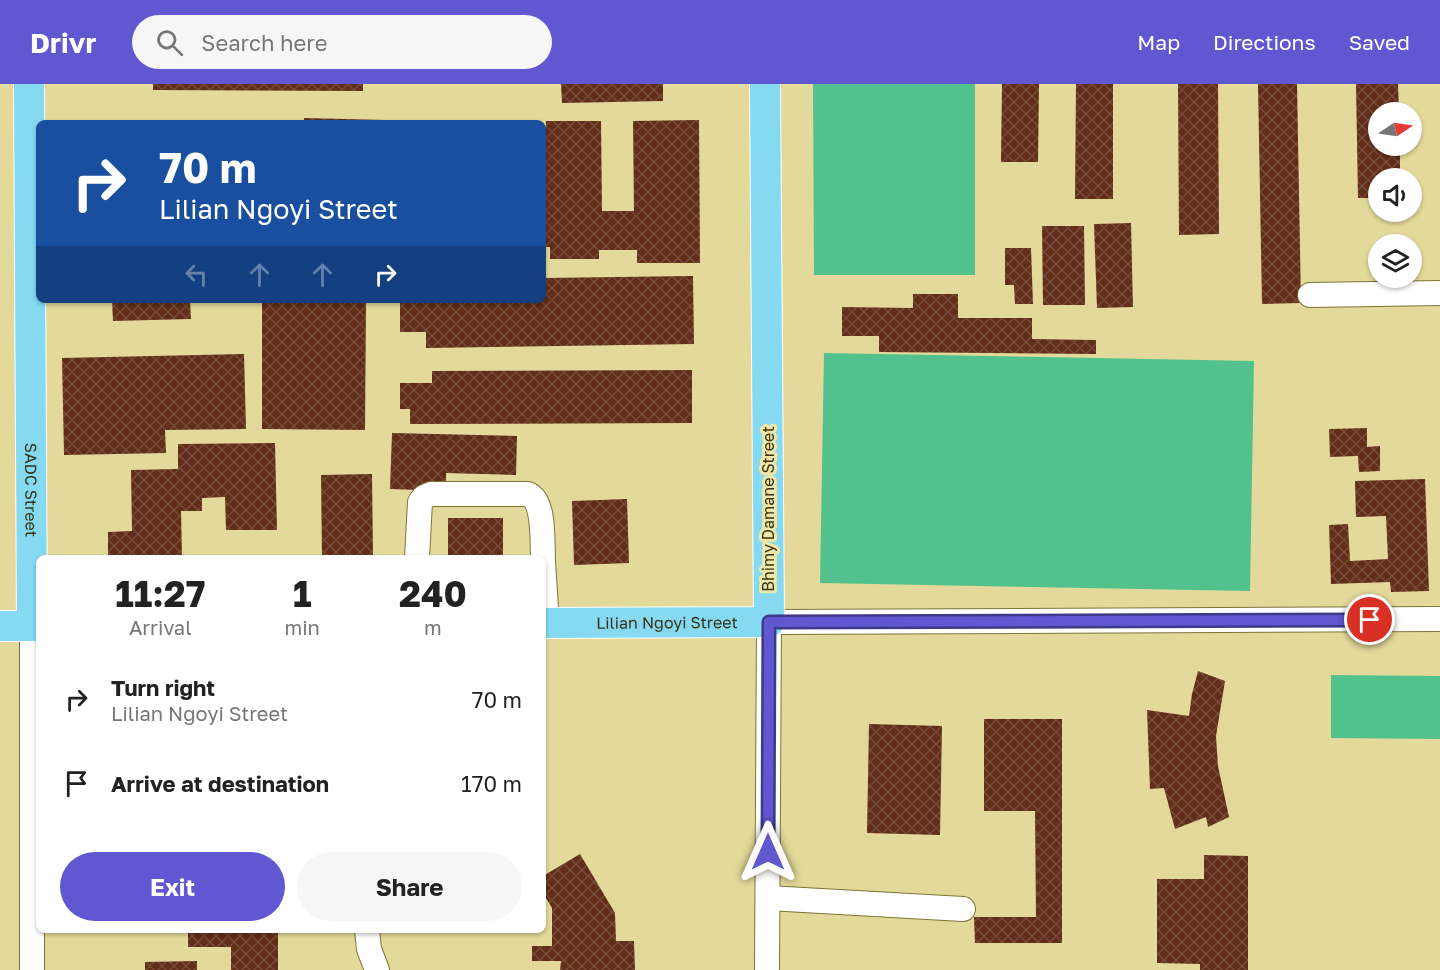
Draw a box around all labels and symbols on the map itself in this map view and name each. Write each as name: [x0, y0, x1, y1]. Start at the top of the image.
north arrow: [1368, 102, 1422, 156]
street label: Bhimy Damane Street: [758, 426, 778, 592]
street label: SADC Street: [21, 443, 42, 537]
pin: [1344, 594, 1395, 645]
street label: Lilian Ngoyi Street: [596, 612, 738, 633]
position arrow: [736, 820, 800, 884]

